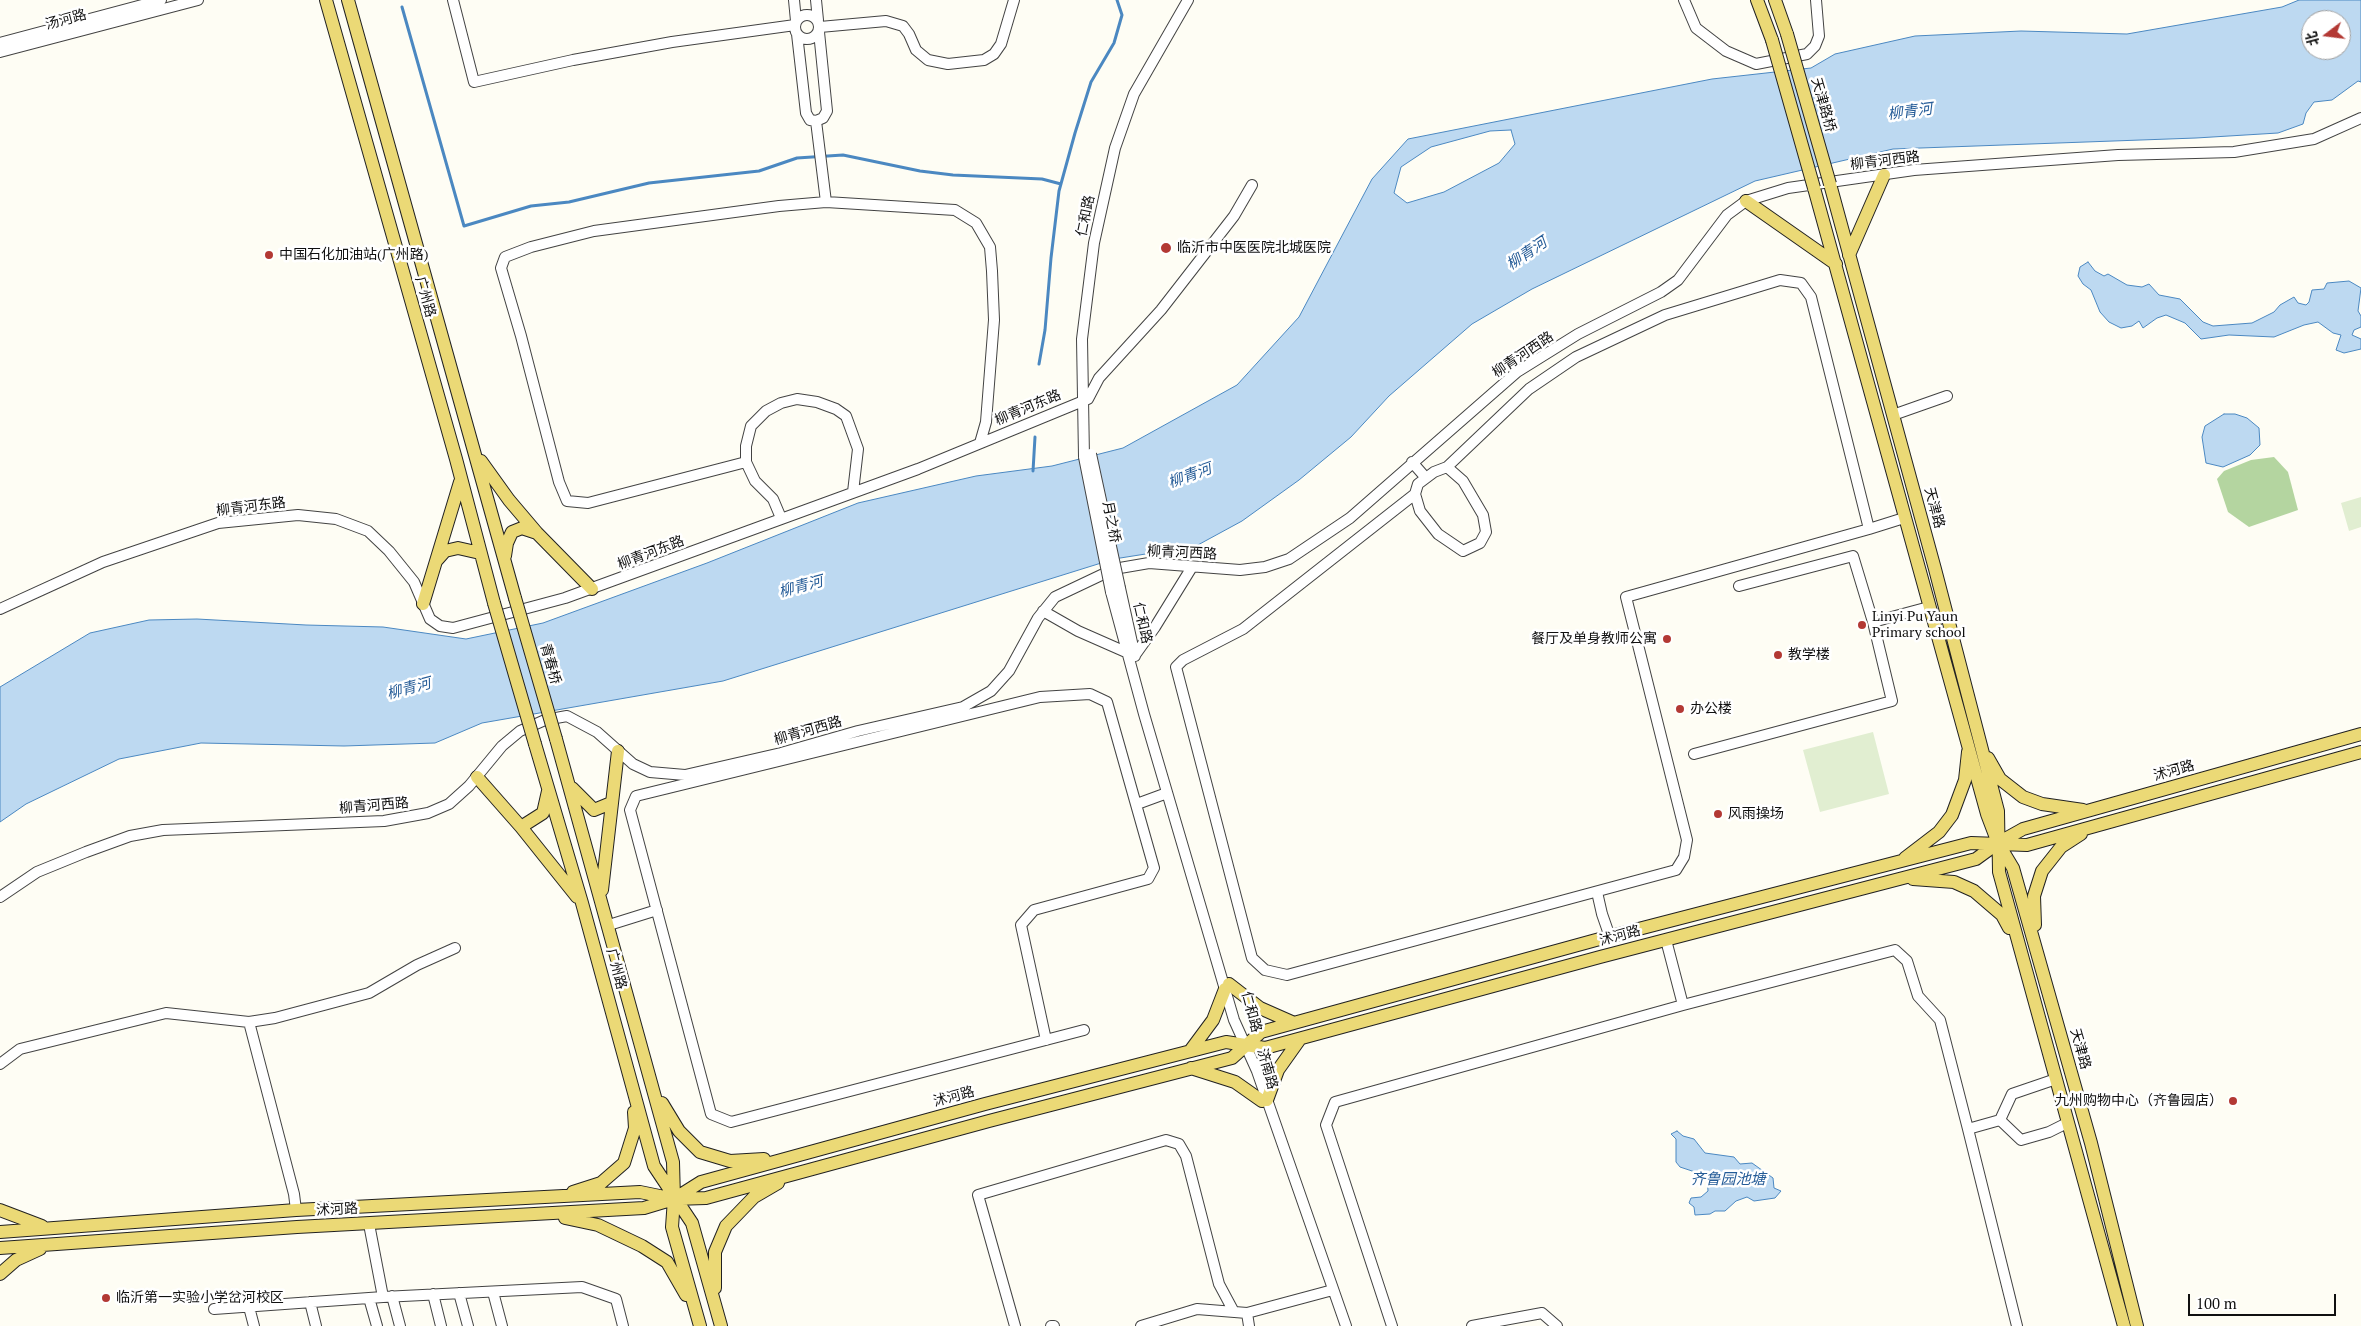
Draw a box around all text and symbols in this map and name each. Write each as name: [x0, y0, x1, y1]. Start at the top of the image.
street label: 汤河路: [44, 6, 88, 34]
north arrow: [2301, 10, 2351, 60]
text: 北: [2301, 30, 2323, 48]
street label: 天津路桥: [1807, 76, 1839, 134]
water label: 柳青河: [1887, 100, 1933, 124]
street label: 柳青河西路: [1849, 148, 1921, 174]
street label: 仁和路: [1073, 194, 1099, 238]
water label: 柳青河: [1503, 234, 1551, 274]
place label: 临沂市中医医院北城医院: [1177, 240, 1331, 256]
marker: 临沂市中医医院北城医院: [1159, 241, 1173, 255]
place label: 中国石化加油站(广州路): [279, 247, 429, 263]
marker: 中国石化加油站(广州路): [263, 249, 275, 261]
street label: 广州路: [411, 274, 439, 320]
street label: 柳青河西路: [1489, 328, 1557, 382]
street label: 柳青河东路: [993, 387, 1063, 429]
water label: 柳青河: [1166, 460, 1214, 492]
street label: 天津路: [1920, 486, 1948, 530]
street label: 柳青河东路: [215, 494, 287, 520]
street label: 月之桥: [1099, 500, 1123, 544]
street label: 柳青河东路: [615, 533, 687, 573]
street label: 柳青河西路: [1147, 543, 1217, 563]
water label: 柳青河: [777, 572, 825, 602]
street label: 仁和路: [1129, 601, 1155, 645]
place label: Linyi Pu Yaun Primary school: [1872, 609, 1966, 642]
marker: Linyi Pu Yaun Primary school: [1856, 619, 1868, 631]
place label: 餐厅及单身教师公寓: [1531, 631, 1657, 647]
marker: 餐厅及单身教师公寓: [1661, 633, 1673, 645]
street label: 青春桥: [536, 641, 564, 687]
place label: 教学楼: [1788, 647, 1830, 663]
marker: 教学楼: [1772, 649, 1784, 661]
water label: 柳青河: [385, 674, 433, 704]
place label: 办公楼: [1690, 701, 1732, 717]
marker: 办公楼: [1674, 703, 1686, 715]
street label: 柳青河西路: [772, 713, 844, 749]
street label: 沭河路: [2151, 757, 2197, 785]
street label: 柳青河西路: [338, 795, 410, 817]
place label: 风雨操场: [1728, 806, 1784, 822]
marker: 风雨操场: [1712, 808, 1724, 820]
street label: 沭河路: [1598, 922, 1642, 950]
street label: 广州路: [602, 947, 630, 991]
street label: 仁和路: [1237, 990, 1265, 1034]
street label: 天津路: [2066, 1026, 2094, 1072]
street label: 济南路: [1253, 1046, 1281, 1092]
street label: 沭河路: [932, 1083, 976, 1111]
place label: 九州购物中心（齐鲁园店）: [2055, 1093, 2223, 1109]
marker: 九州购物中心（齐鲁园店）: [2227, 1095, 2239, 1107]
water label: 齐鲁园池塘: [1691, 1171, 1765, 1189]
street label: 沭河路: [316, 1201, 358, 1219]
scale bar: [2191, 1284, 2338, 1316]
place label: 临沂第一实验小学岔河校区: [116, 1290, 284, 1306]
marker: 临沂第一实验小学岔河校区: [100, 1292, 112, 1304]
text: 100 m: [2196, 1293, 2237, 1313]

